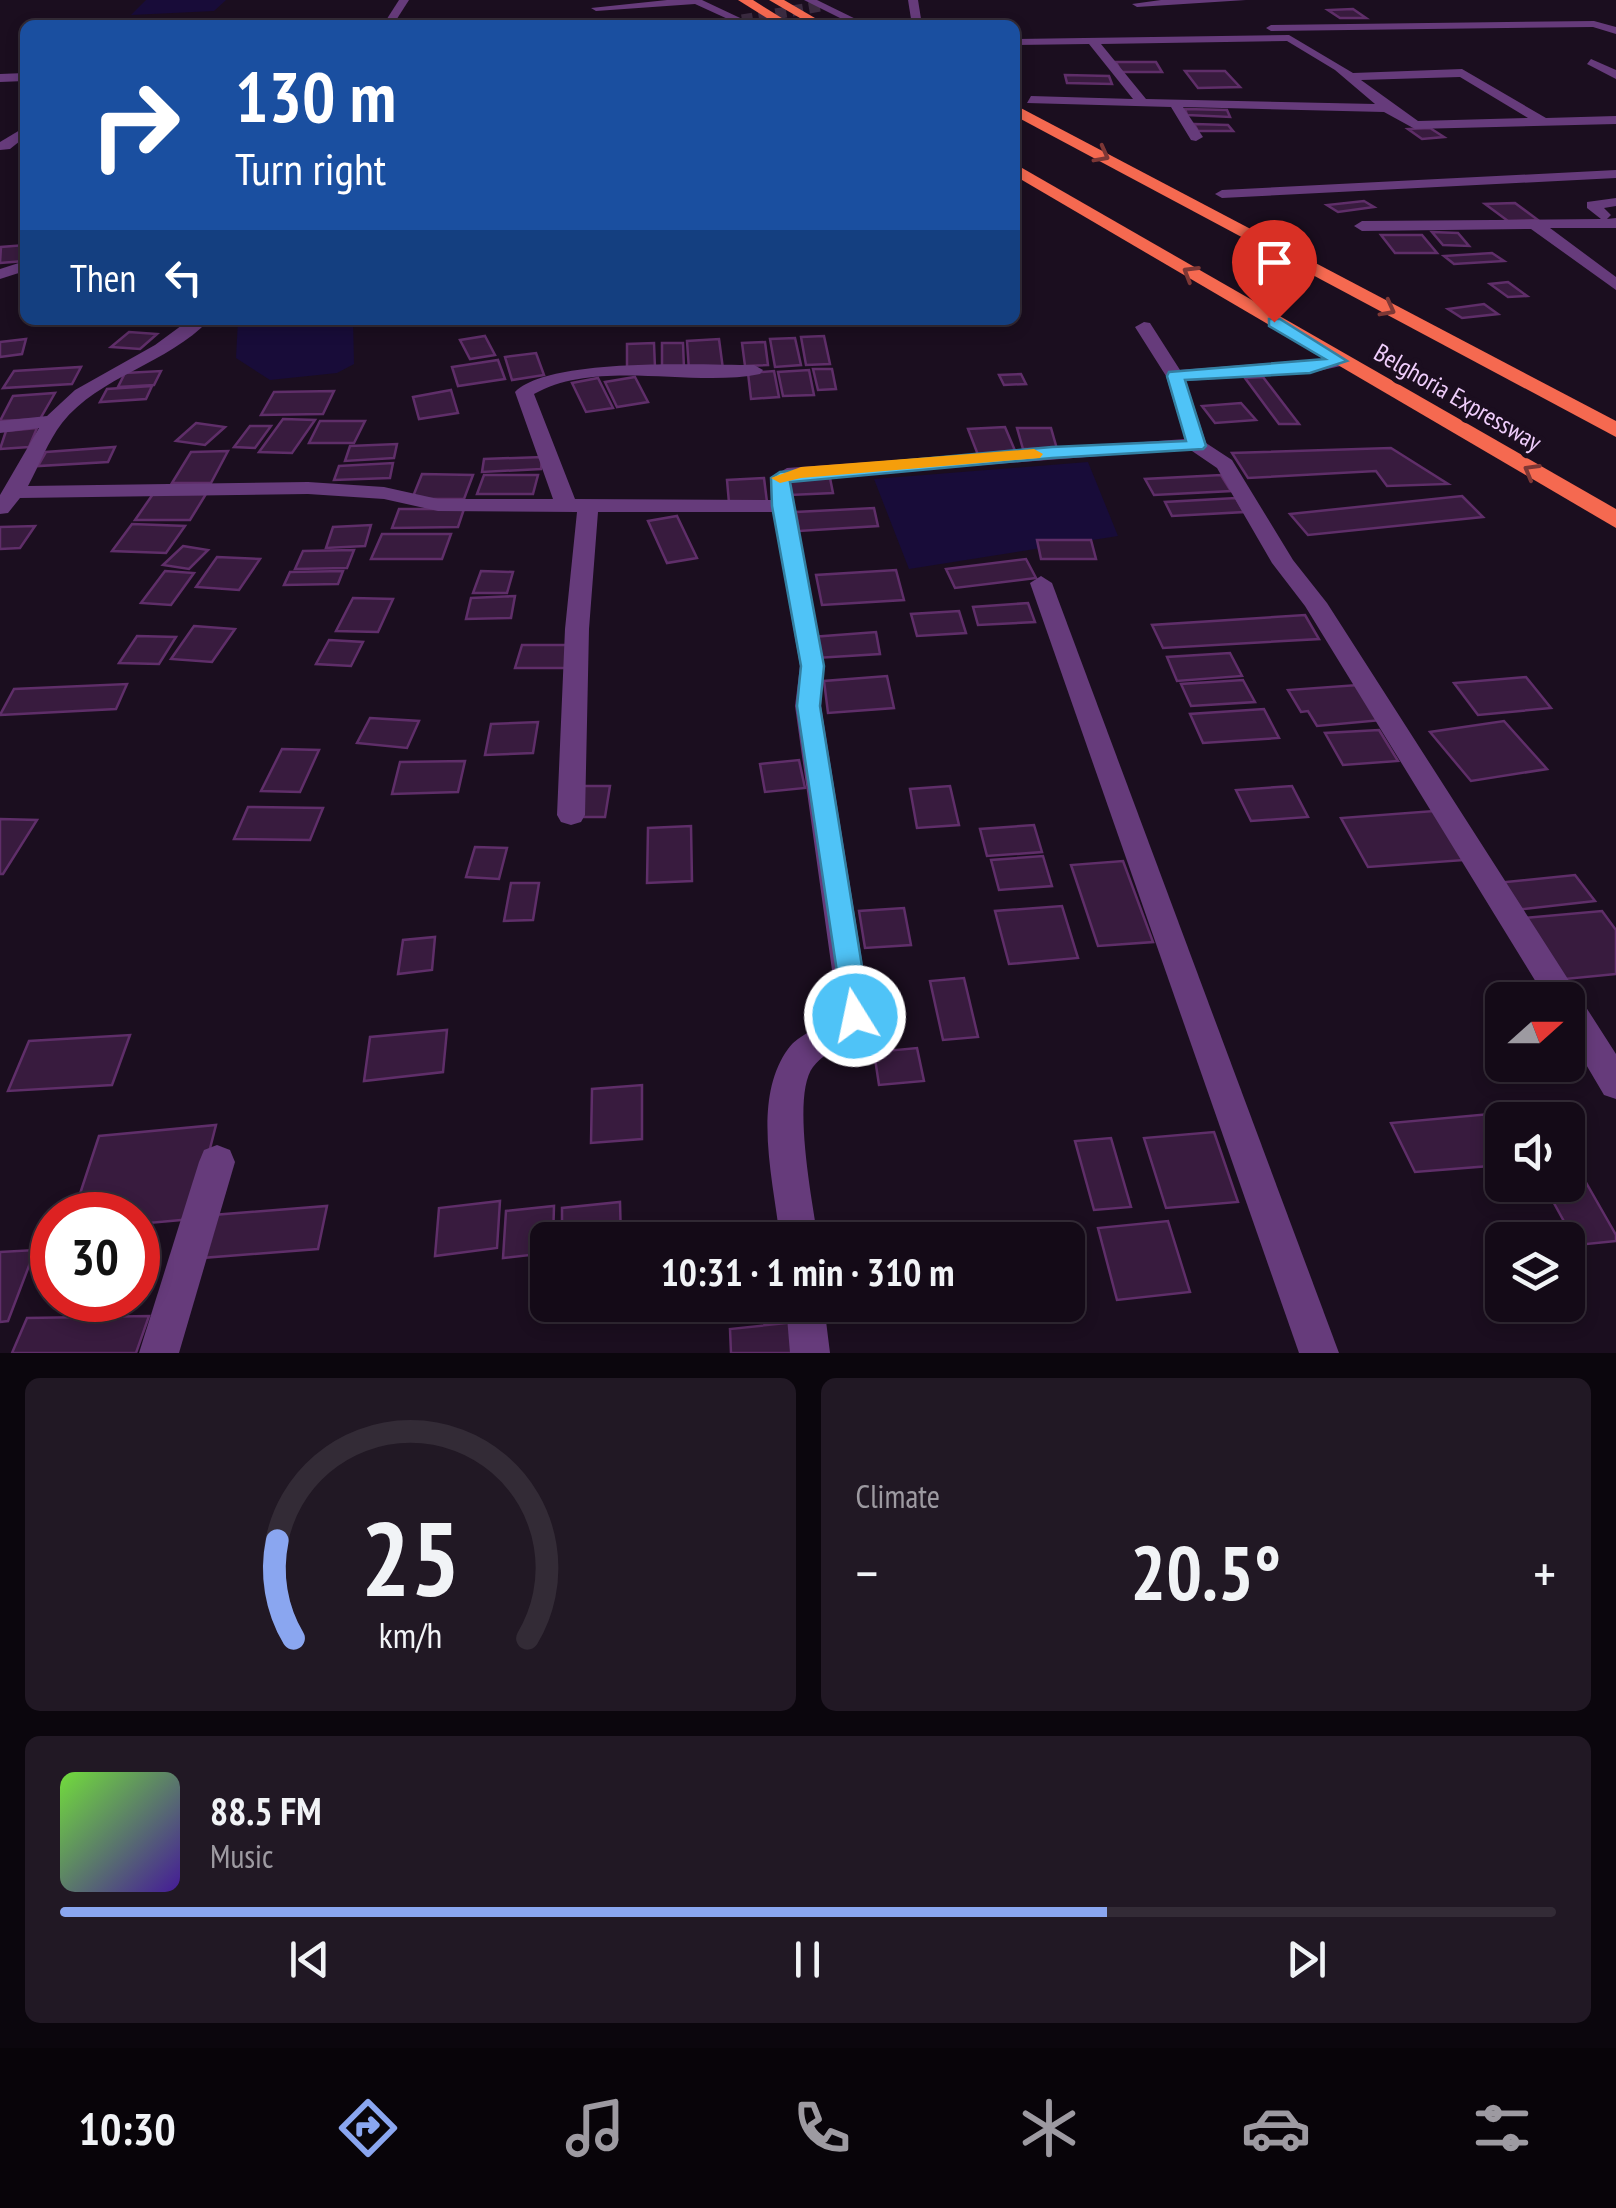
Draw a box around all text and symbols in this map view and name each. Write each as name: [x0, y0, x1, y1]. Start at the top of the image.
text: 130 m: [235, 51, 396, 141]
icon: right: [70, 60, 200, 190]
text: Turn right: [235, 139, 386, 197]
one-way arrow: [1091, 143, 1109, 162]
pin: [1232, 220, 1317, 323]
icon: arrive: [1247, 235, 1302, 290]
icon: left: [156, 250, 211, 305]
text: Then: [70, 253, 136, 302]
one-way arrow: [1183, 265, 1201, 285]
one-way arrow: [1377, 297, 1395, 316]
street label: Belghoria Expressway: [1368, 336, 1548, 458]
one-way arrow: [1524, 464, 1542, 484]
position arrow: [803, 964, 907, 1068]
north arrow: [1485, 982, 1585, 1082]
map controls: [1485, 982, 1585, 1322]
button: sound: [1485, 1102, 1585, 1202]
speed limit sign: 30: [30, 1192, 160, 1322]
button: layers: [1485, 1222, 1585, 1322]
text: 10:31 · 1 min · 310 m: [661, 1247, 954, 1296]
text: Climate: [856, 1475, 940, 1517]
text: 25: [361, 1490, 460, 1625]
text: 20.5°: [1130, 1524, 1281, 1621]
text: −: [856, 1537, 878, 1608]
text: +: [1533, 1537, 1556, 1608]
text: km/h: [379, 1612, 442, 1658]
text: 88.5 FM: [210, 1786, 322, 1835]
text: Music: [210, 1835, 273, 1877]
icon: previous: [282, 1932, 337, 1987]
icon: pause: [780, 1932, 835, 1987]
icon: next: [1279, 1932, 1334, 1987]
icon: directions: [333, 2093, 403, 2163]
icon: music: [560, 2093, 630, 2163]
icon: phone: [787, 2093, 857, 2163]
icon: climate: [1014, 2093, 1084, 2163]
icon: car: [1241, 2093, 1311, 2163]
icon: filters: [1467, 2093, 1537, 2163]
text: 10:30: [78, 2099, 176, 2157]

